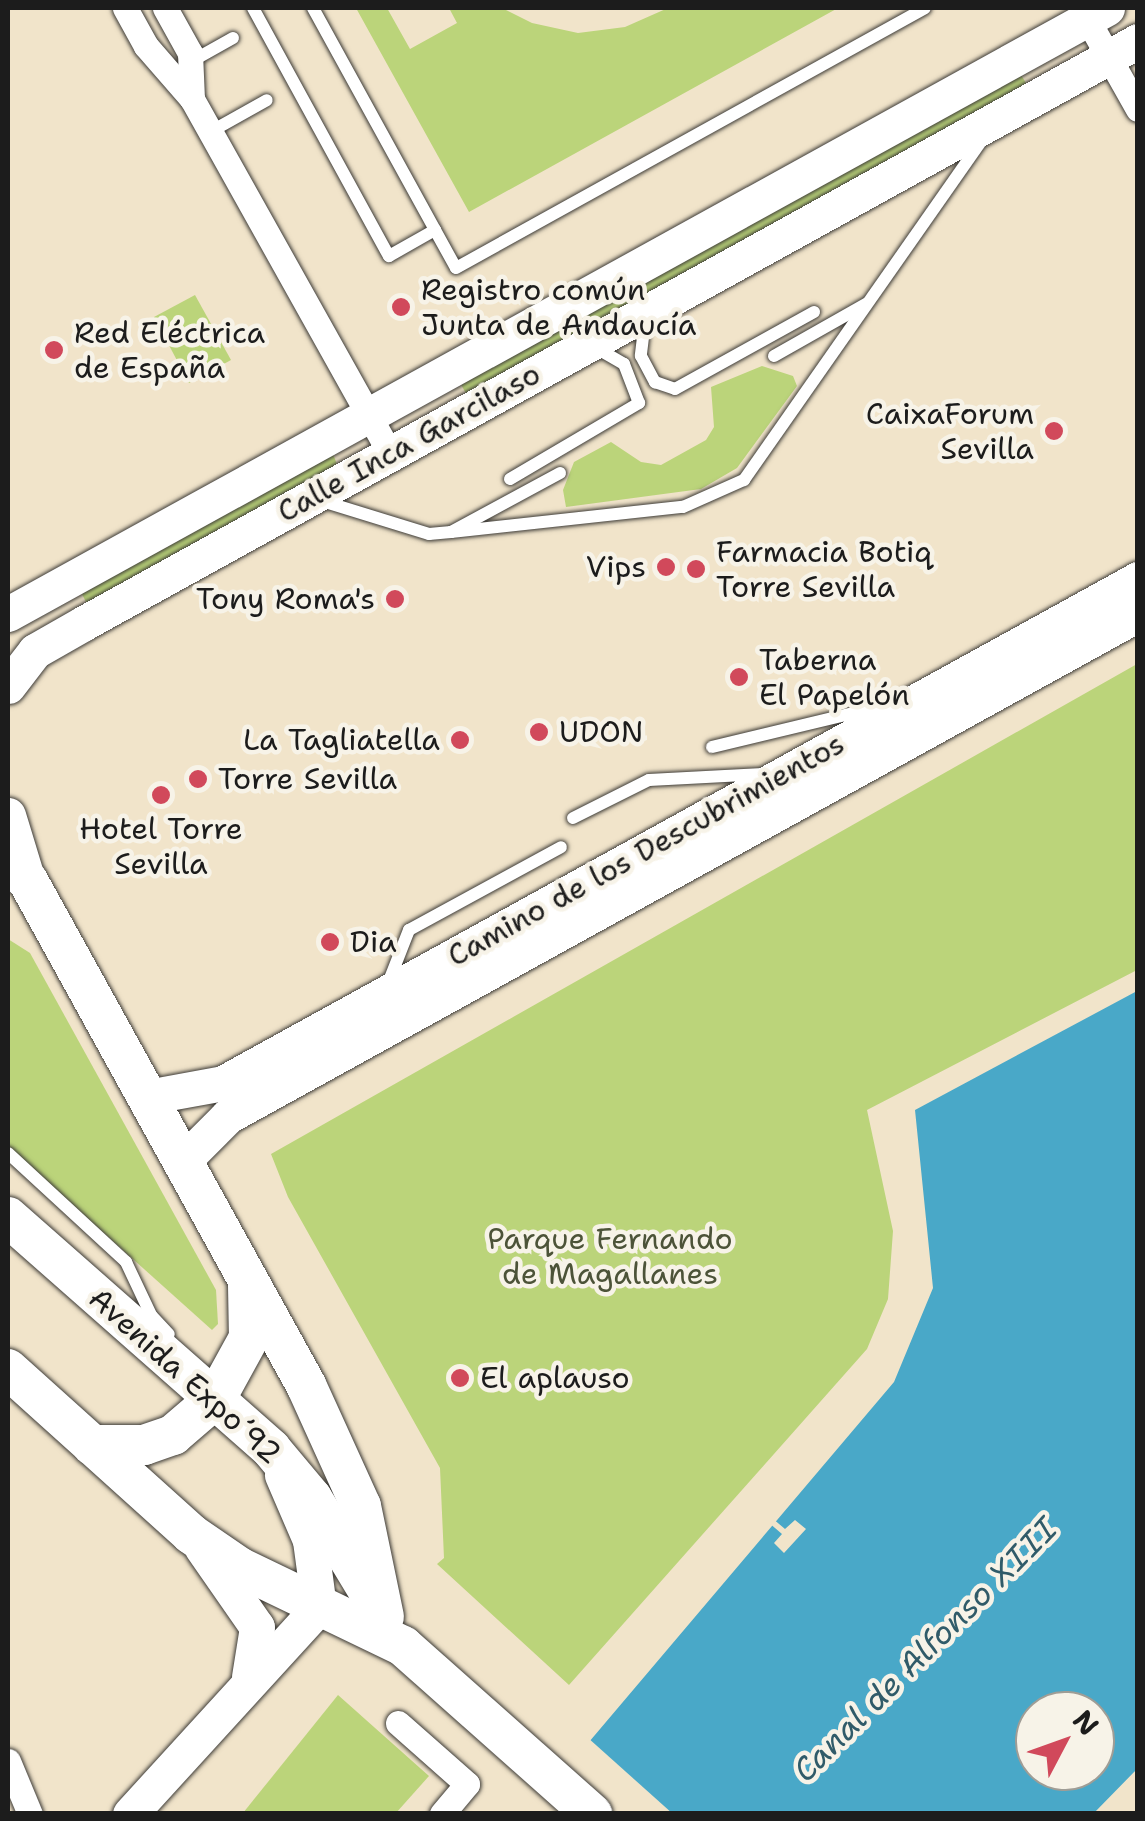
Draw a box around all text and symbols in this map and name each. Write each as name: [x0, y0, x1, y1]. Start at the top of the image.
place label: Registro común Junta de Andaucía: [421, 272, 696, 342]
marker: Registro común Junta de Andaucía: [390, 296, 412, 318]
place label: Red Eléctrica de España: [74, 315, 265, 386]
marker: Red Eléctrica de España: [43, 339, 65, 361]
street label: Calle Inca Garcilaso: [271, 356, 547, 530]
place label: CaixaForum Sevilla: [866, 396, 1034, 466]
marker: CaixaForum Sevilla: [1043, 420, 1065, 442]
place label: Farmacia Botiq Torre Sevilla: [716, 534, 932, 604]
place label: Vips: [586, 549, 646, 585]
marker: Vips: [655, 556, 677, 578]
marker: Farmacia Botiq Torre Sevilla: [685, 558, 707, 580]
place label: Tony Roma's: [196, 581, 375, 617]
marker: Tony Roma's: [384, 588, 406, 610]
place label: Taberna El Papelón: [759, 642, 910, 712]
marker: Taberna El Papelón: [728, 666, 750, 688]
place label: UDON: [559, 714, 643, 750]
marker: UDON: [528, 721, 550, 743]
place label: La Tagliatella: [243, 722, 440, 758]
street label: Camino de los Descubrimientos: [441, 726, 851, 974]
marker: La Tagliatella: [449, 729, 471, 751]
place label: Torre Sevilla: [218, 761, 397, 797]
marker: Torre Sevilla: [187, 768, 209, 790]
marker: Hotel Torre Sevilla: [150, 784, 172, 806]
place label: Hotel Torre Sevilla: [79, 811, 243, 882]
place label: Dia: [350, 924, 397, 960]
marker: Dia: [319, 931, 341, 953]
park label: Parque Fernando de Magallanes: [487, 1221, 733, 1292]
street label: Avenida Expo´92: [82, 1280, 288, 1472]
place label: El aplauso: [480, 1360, 630, 1396]
marker: El aplauso: [449, 1367, 471, 1389]
water label: Canal de Alfonso XIII: [785, 1510, 1065, 1790]
north arrow: [1015, 1691, 1115, 1791]
text: N: [1065, 1702, 1108, 1743]

